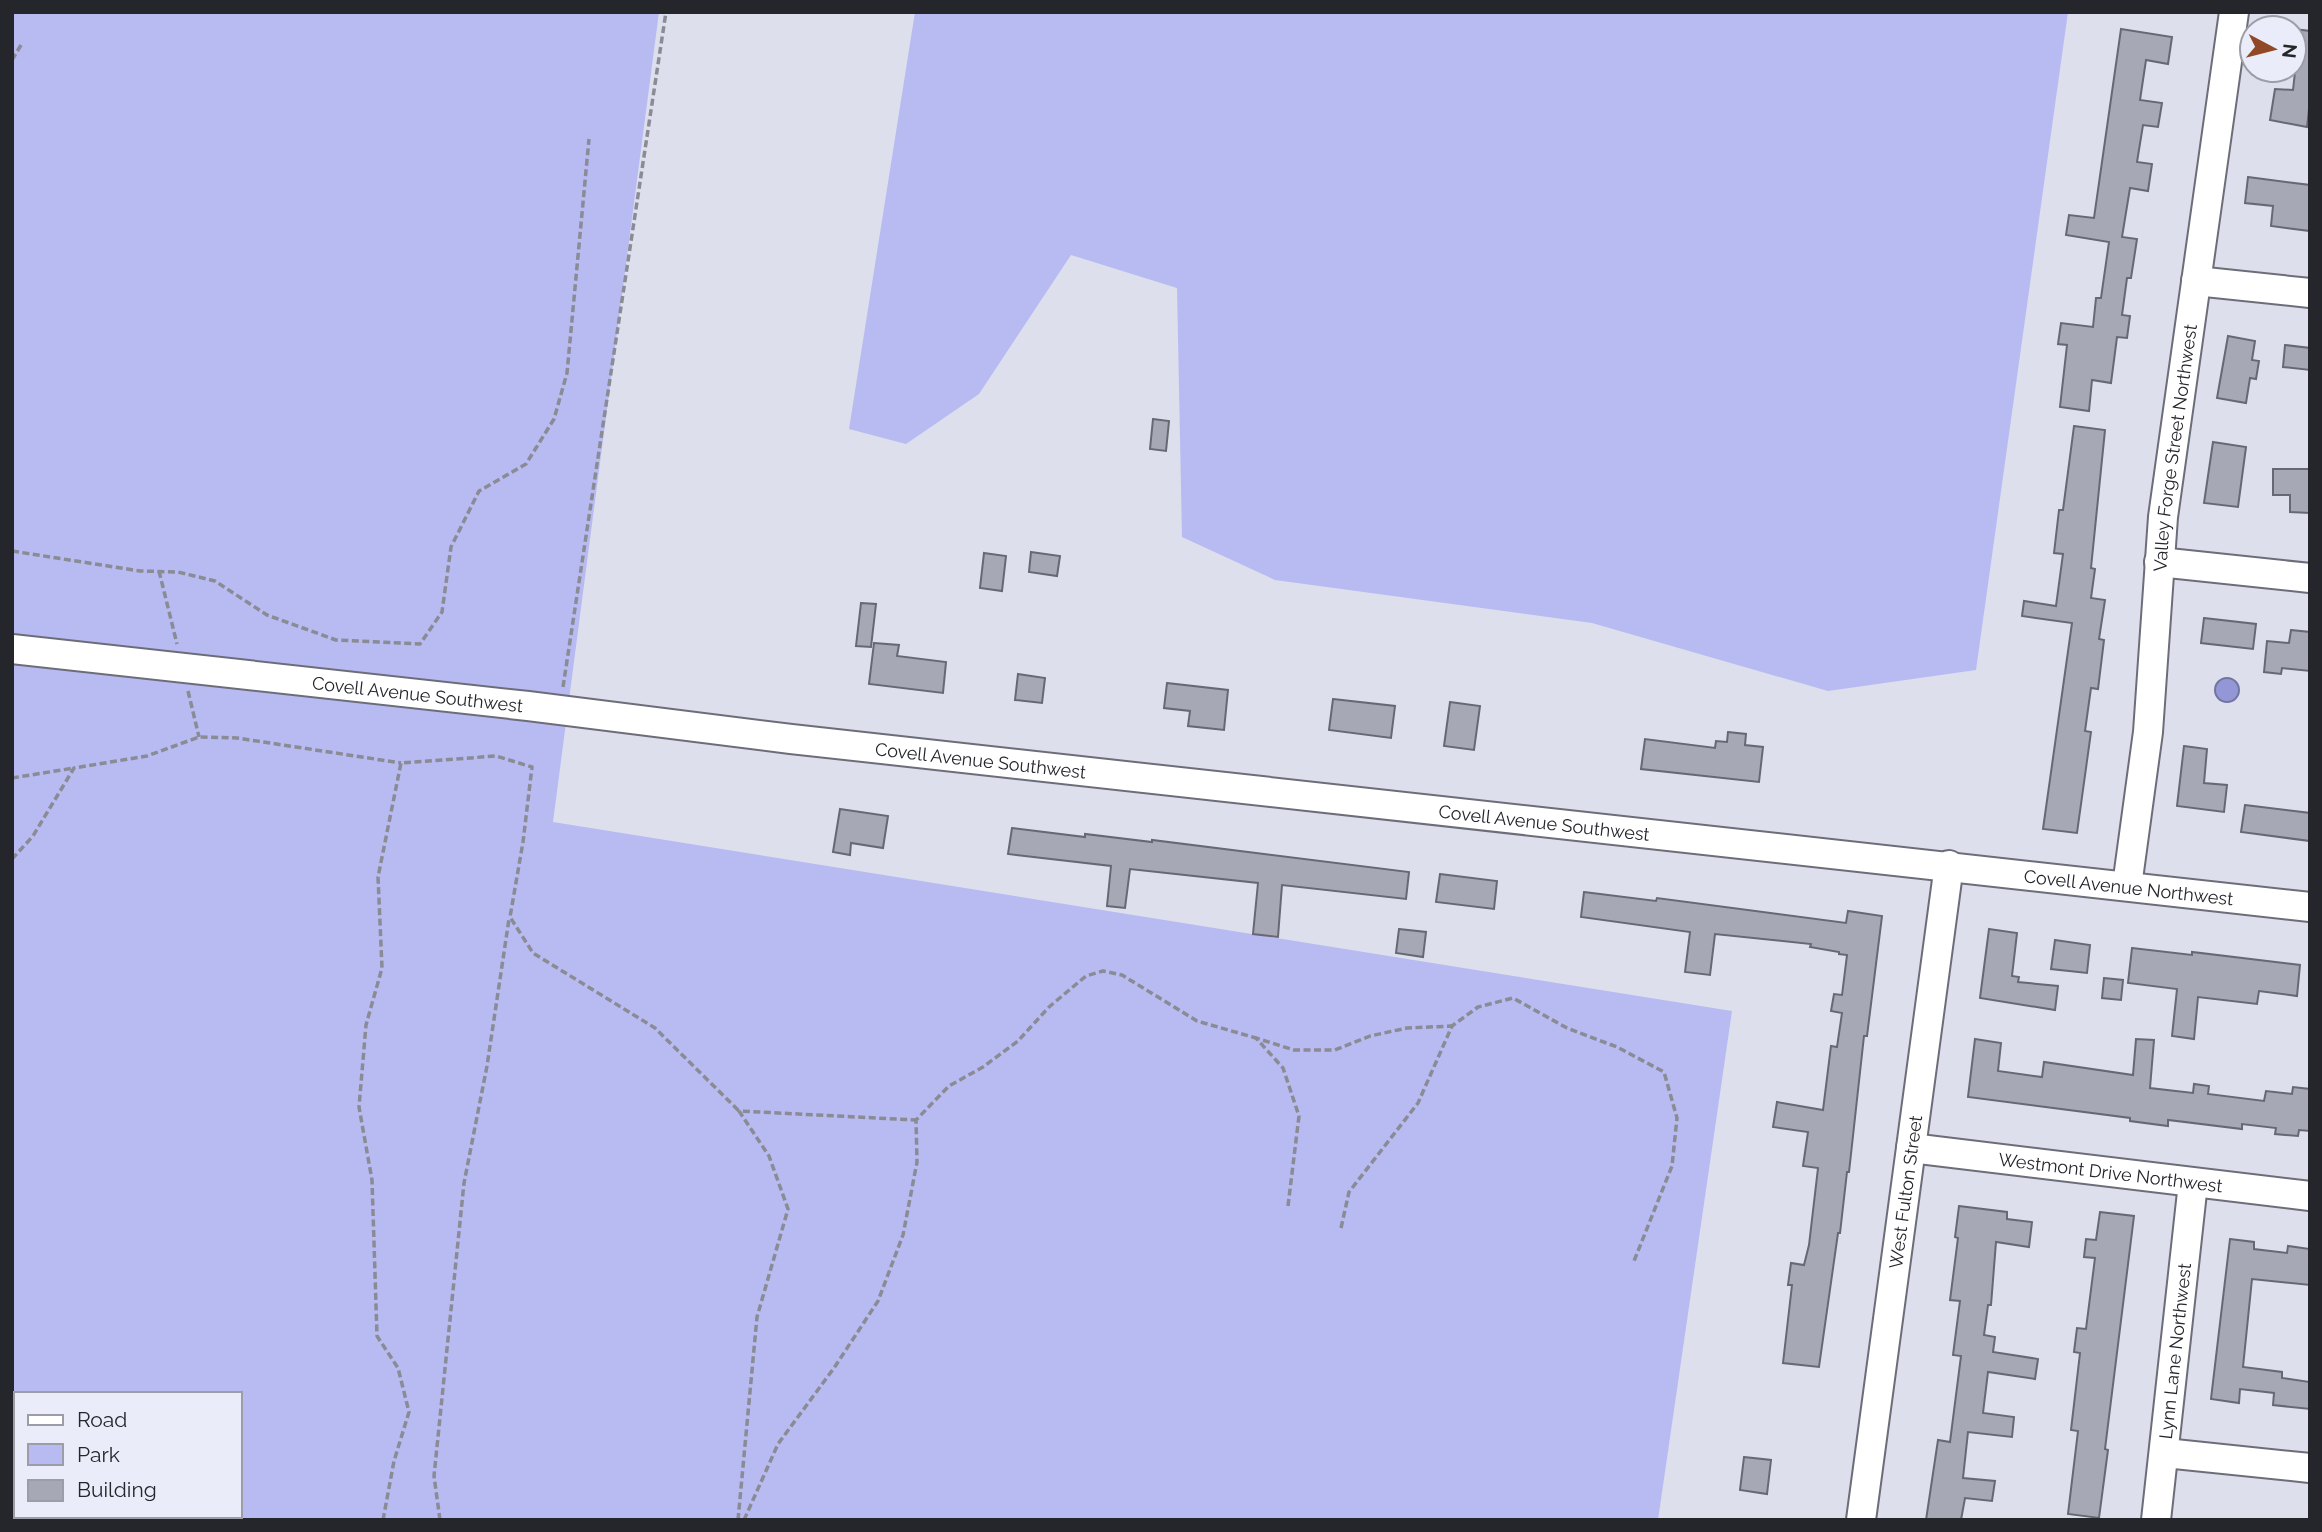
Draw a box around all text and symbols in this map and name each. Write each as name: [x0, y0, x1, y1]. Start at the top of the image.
north arrow: [2238, 14, 2308, 84]
text: N: [2278, 43, 2302, 60]
street label: Valley Forge Street Northwest: [2149, 323, 2201, 572]
street label: Covell Avenue Southwest: [311, 672, 524, 716]
street label: Covell Avenue Southwest: [874, 738, 1087, 782]
street label: Covell Avenue Southwest: [1438, 800, 1651, 844]
street label: Covell Avenue Northwest: [2023, 865, 2234, 909]
street label: West Fulton Street: [1884, 1114, 1926, 1270]
street label: Westmont Drive Northwest: [1997, 1148, 2224, 1196]
street label: Lynn Lane Northwest: [2154, 1262, 2195, 1440]
legend: [14, 1392, 242, 1518]
text: Road: [77, 1407, 127, 1432]
text: Park: [77, 1442, 120, 1467]
text: Building: [77, 1477, 157, 1502]

